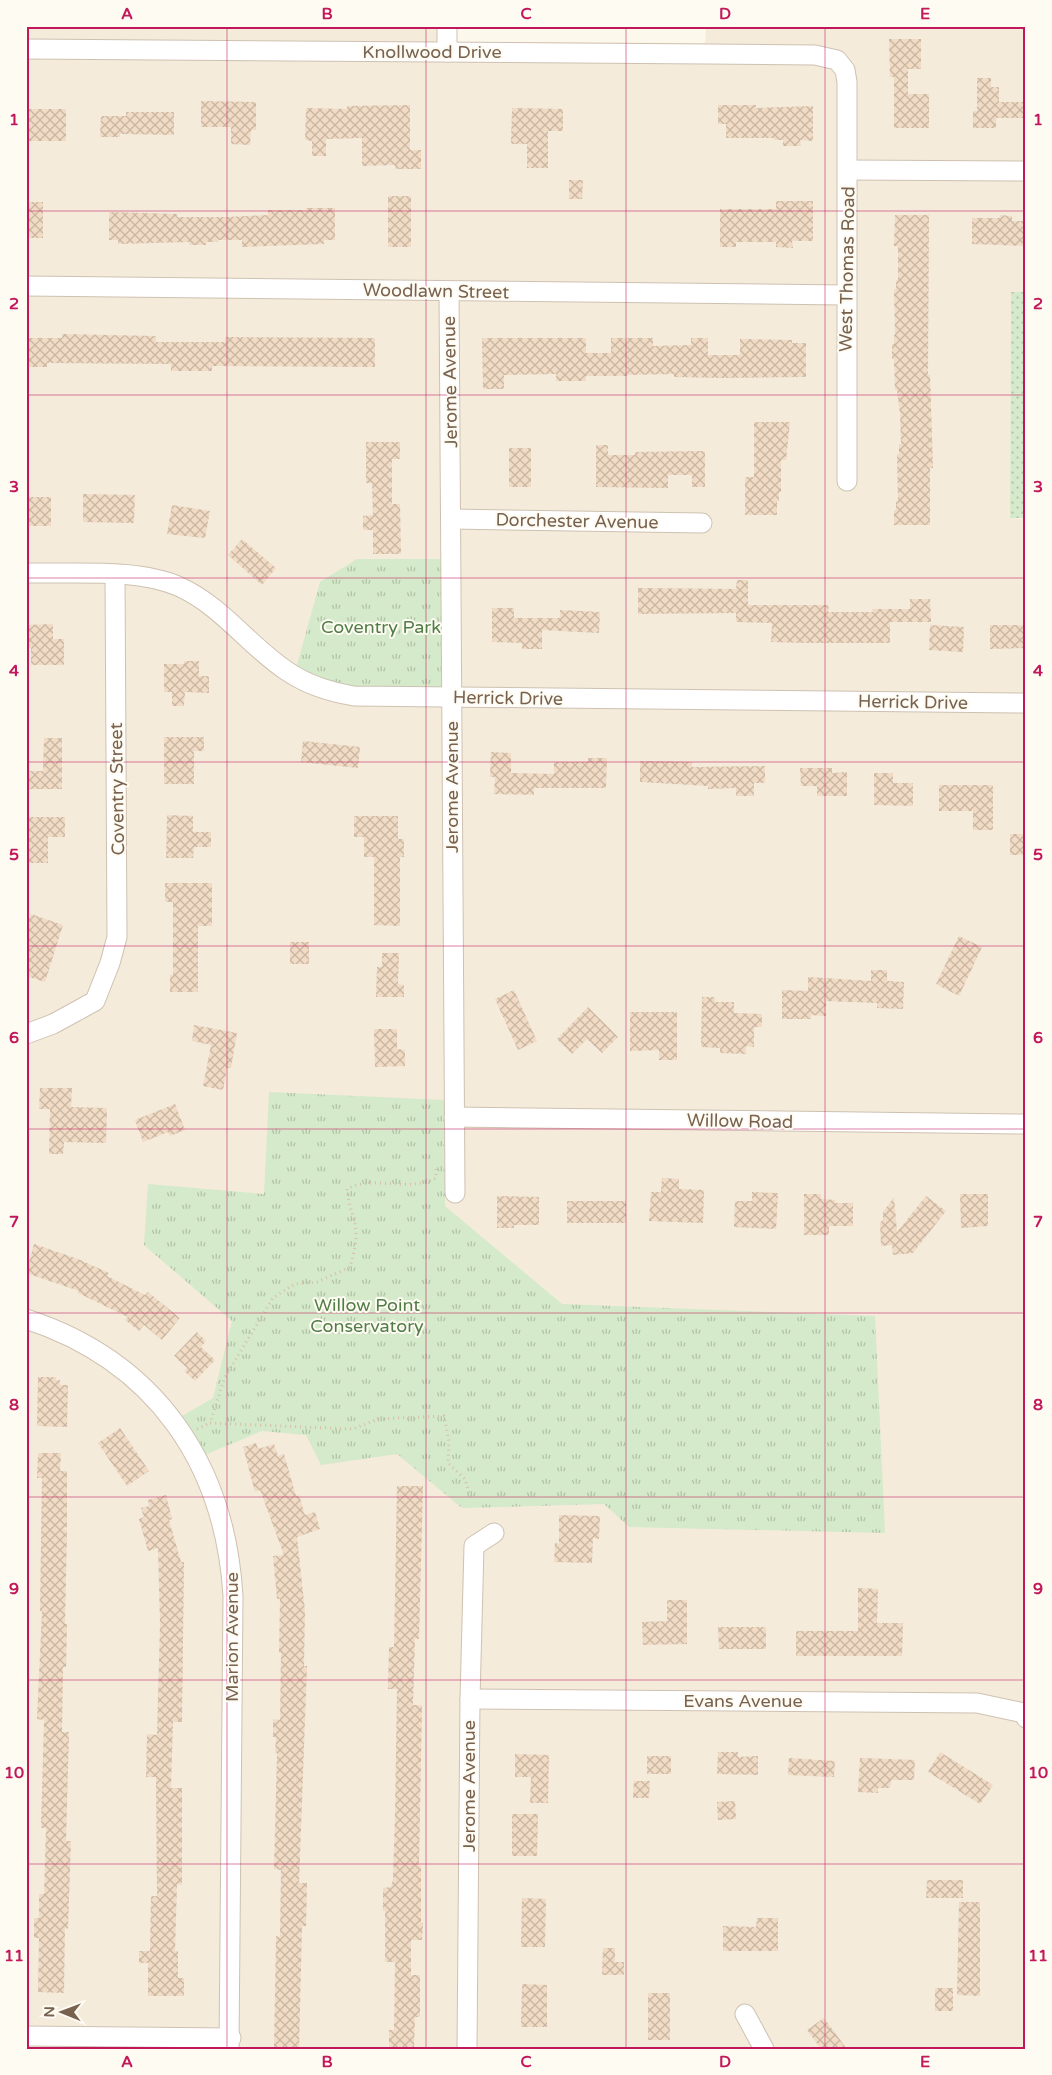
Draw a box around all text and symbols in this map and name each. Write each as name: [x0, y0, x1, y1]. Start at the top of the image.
text: A: [121, 4, 133, 24]
text: B: [321, 4, 333, 24]
text: C: [520, 4, 532, 24]
text: D: [719, 4, 731, 24]
text: E: [920, 4, 930, 24]
street label: Knollwood Drive: [362, 41, 502, 63]
text: 1: [9, 110, 19, 130]
text: 1: [1033, 110, 1043, 130]
street label: West Thomas Road: [835, 186, 859, 352]
street label: Woodlawn Street: [363, 279, 510, 303]
text: 2: [9, 294, 19, 314]
text: 2: [1033, 294, 1043, 314]
street label: Jerome Avenue: [438, 316, 462, 448]
text: 3: [9, 477, 19, 497]
text: 3: [1033, 477, 1043, 497]
street label: Dorchester Avenue: [495, 509, 659, 533]
park label: Coventry Park: [321, 616, 441, 638]
text: 4: [9, 661, 19, 681]
text: 4: [1033, 661, 1043, 681]
street label: Herrick Drive: [453, 686, 563, 710]
street label: Herrick Drive: [858, 690, 968, 714]
street label: Jerome Avenue: [441, 721, 463, 853]
street label: Coventry Street: [105, 722, 129, 856]
text: 5: [9, 845, 19, 865]
text: 5: [1033, 845, 1043, 865]
text: 6: [9, 1028, 19, 1048]
text: 6: [1033, 1028, 1043, 1048]
street label: Willow Road: [687, 1109, 793, 1133]
text: 7: [9, 1212, 19, 1232]
text: 7: [1033, 1212, 1043, 1232]
park label: Willow Point Conservatory: [310, 1294, 424, 1337]
text: 8: [9, 1395, 19, 1415]
text: 8: [1033, 1395, 1043, 1415]
street label: Marion Avenue: [221, 1572, 243, 1702]
text: 9: [9, 1579, 19, 1599]
text: 9: [1033, 1579, 1043, 1599]
street label: Evans Avenue: [683, 1690, 803, 1712]
street label: Jerome Avenue: [458, 1720, 480, 1852]
text: 10: [4, 1763, 24, 1783]
text: 10: [1028, 1763, 1048, 1783]
text: 11: [4, 1946, 24, 1966]
text: 11: [1028, 1946, 1048, 1966]
north arrow: [38, 1988, 88, 2038]
text: N: [41, 2006, 58, 2018]
text: A: [121, 2052, 133, 2072]
text: B: [321, 2052, 333, 2072]
text: C: [520, 2052, 532, 2072]
text: D: [719, 2052, 731, 2072]
text: E: [920, 2052, 930, 2072]

